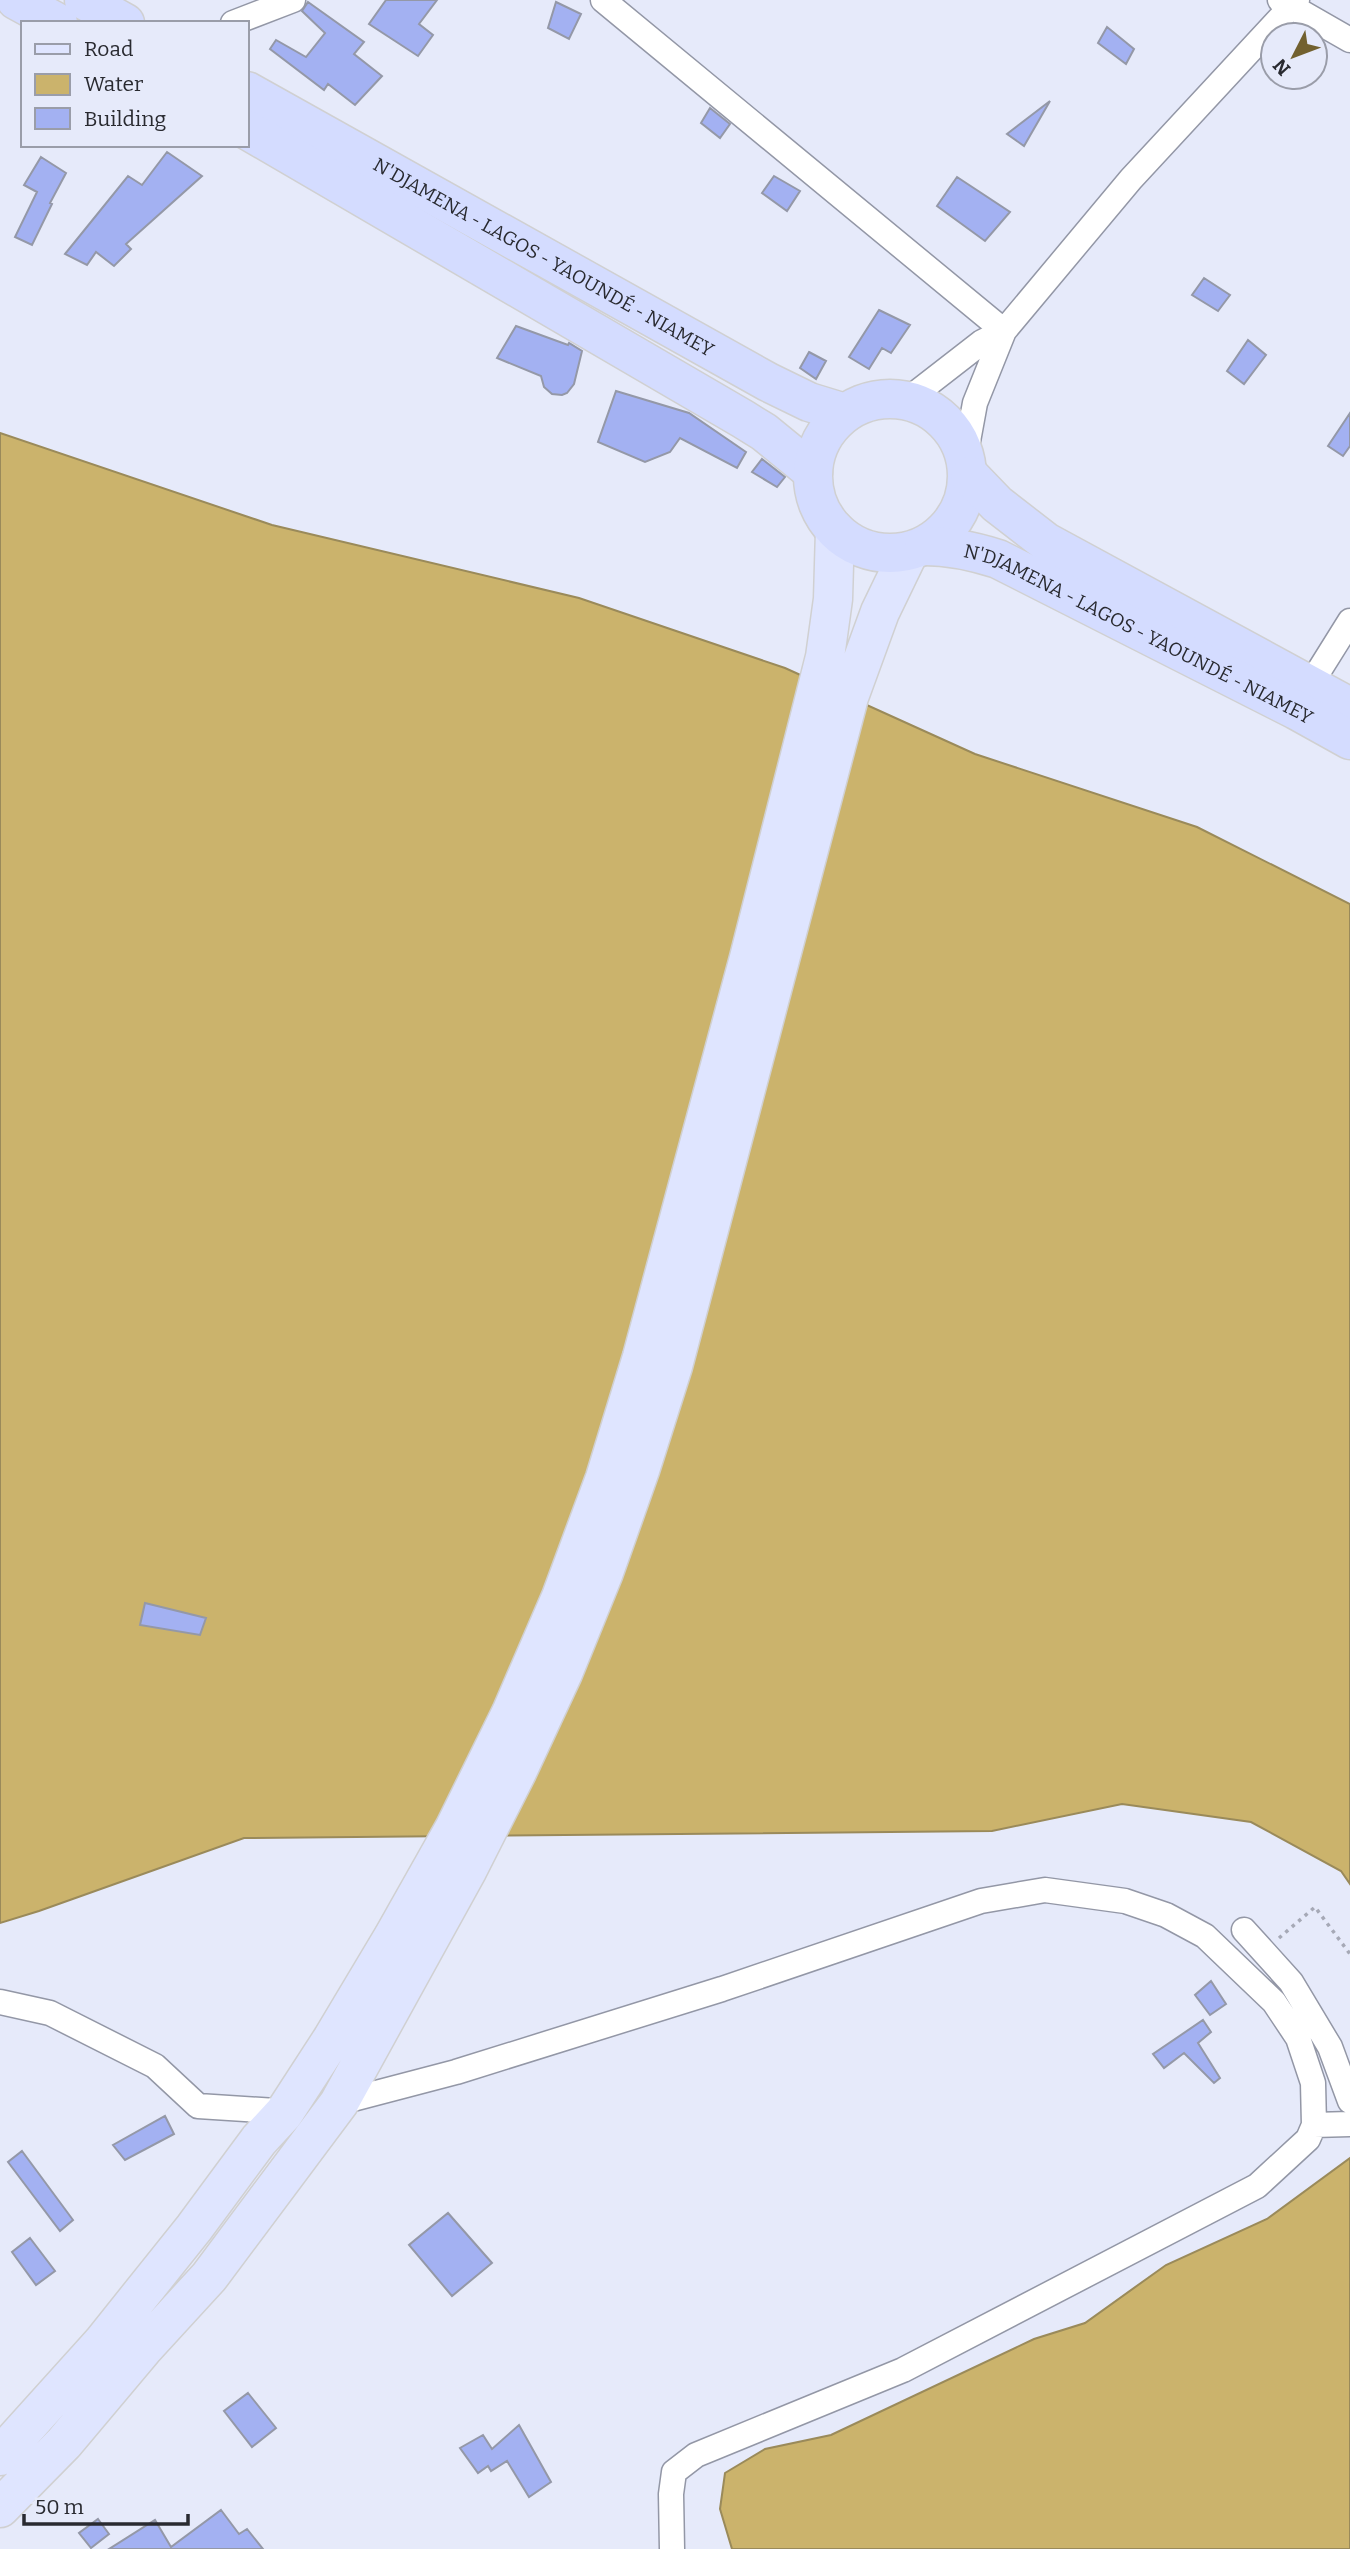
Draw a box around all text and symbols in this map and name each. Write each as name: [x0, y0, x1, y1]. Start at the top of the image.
legend: [21, 21, 248, 147]
north arrow: [1259, 21, 1329, 91]
text: Road: [84, 36, 133, 62]
text: N: [1268, 54, 1295, 80]
text: Water: [84, 71, 143, 97]
text: Building: [84, 106, 167, 132]
street label: N'DJAMENA - LAGOS - YAOUNDÉ - NIAMEY: [369, 153, 719, 362]
street label: N'DJAMENA - LAGOS - YAOUNDÉ - NIAMEY: [962, 539, 1318, 730]
scale bar: [24, 2482, 189, 2526]
text: 50 m: [35, 2494, 84, 2520]

